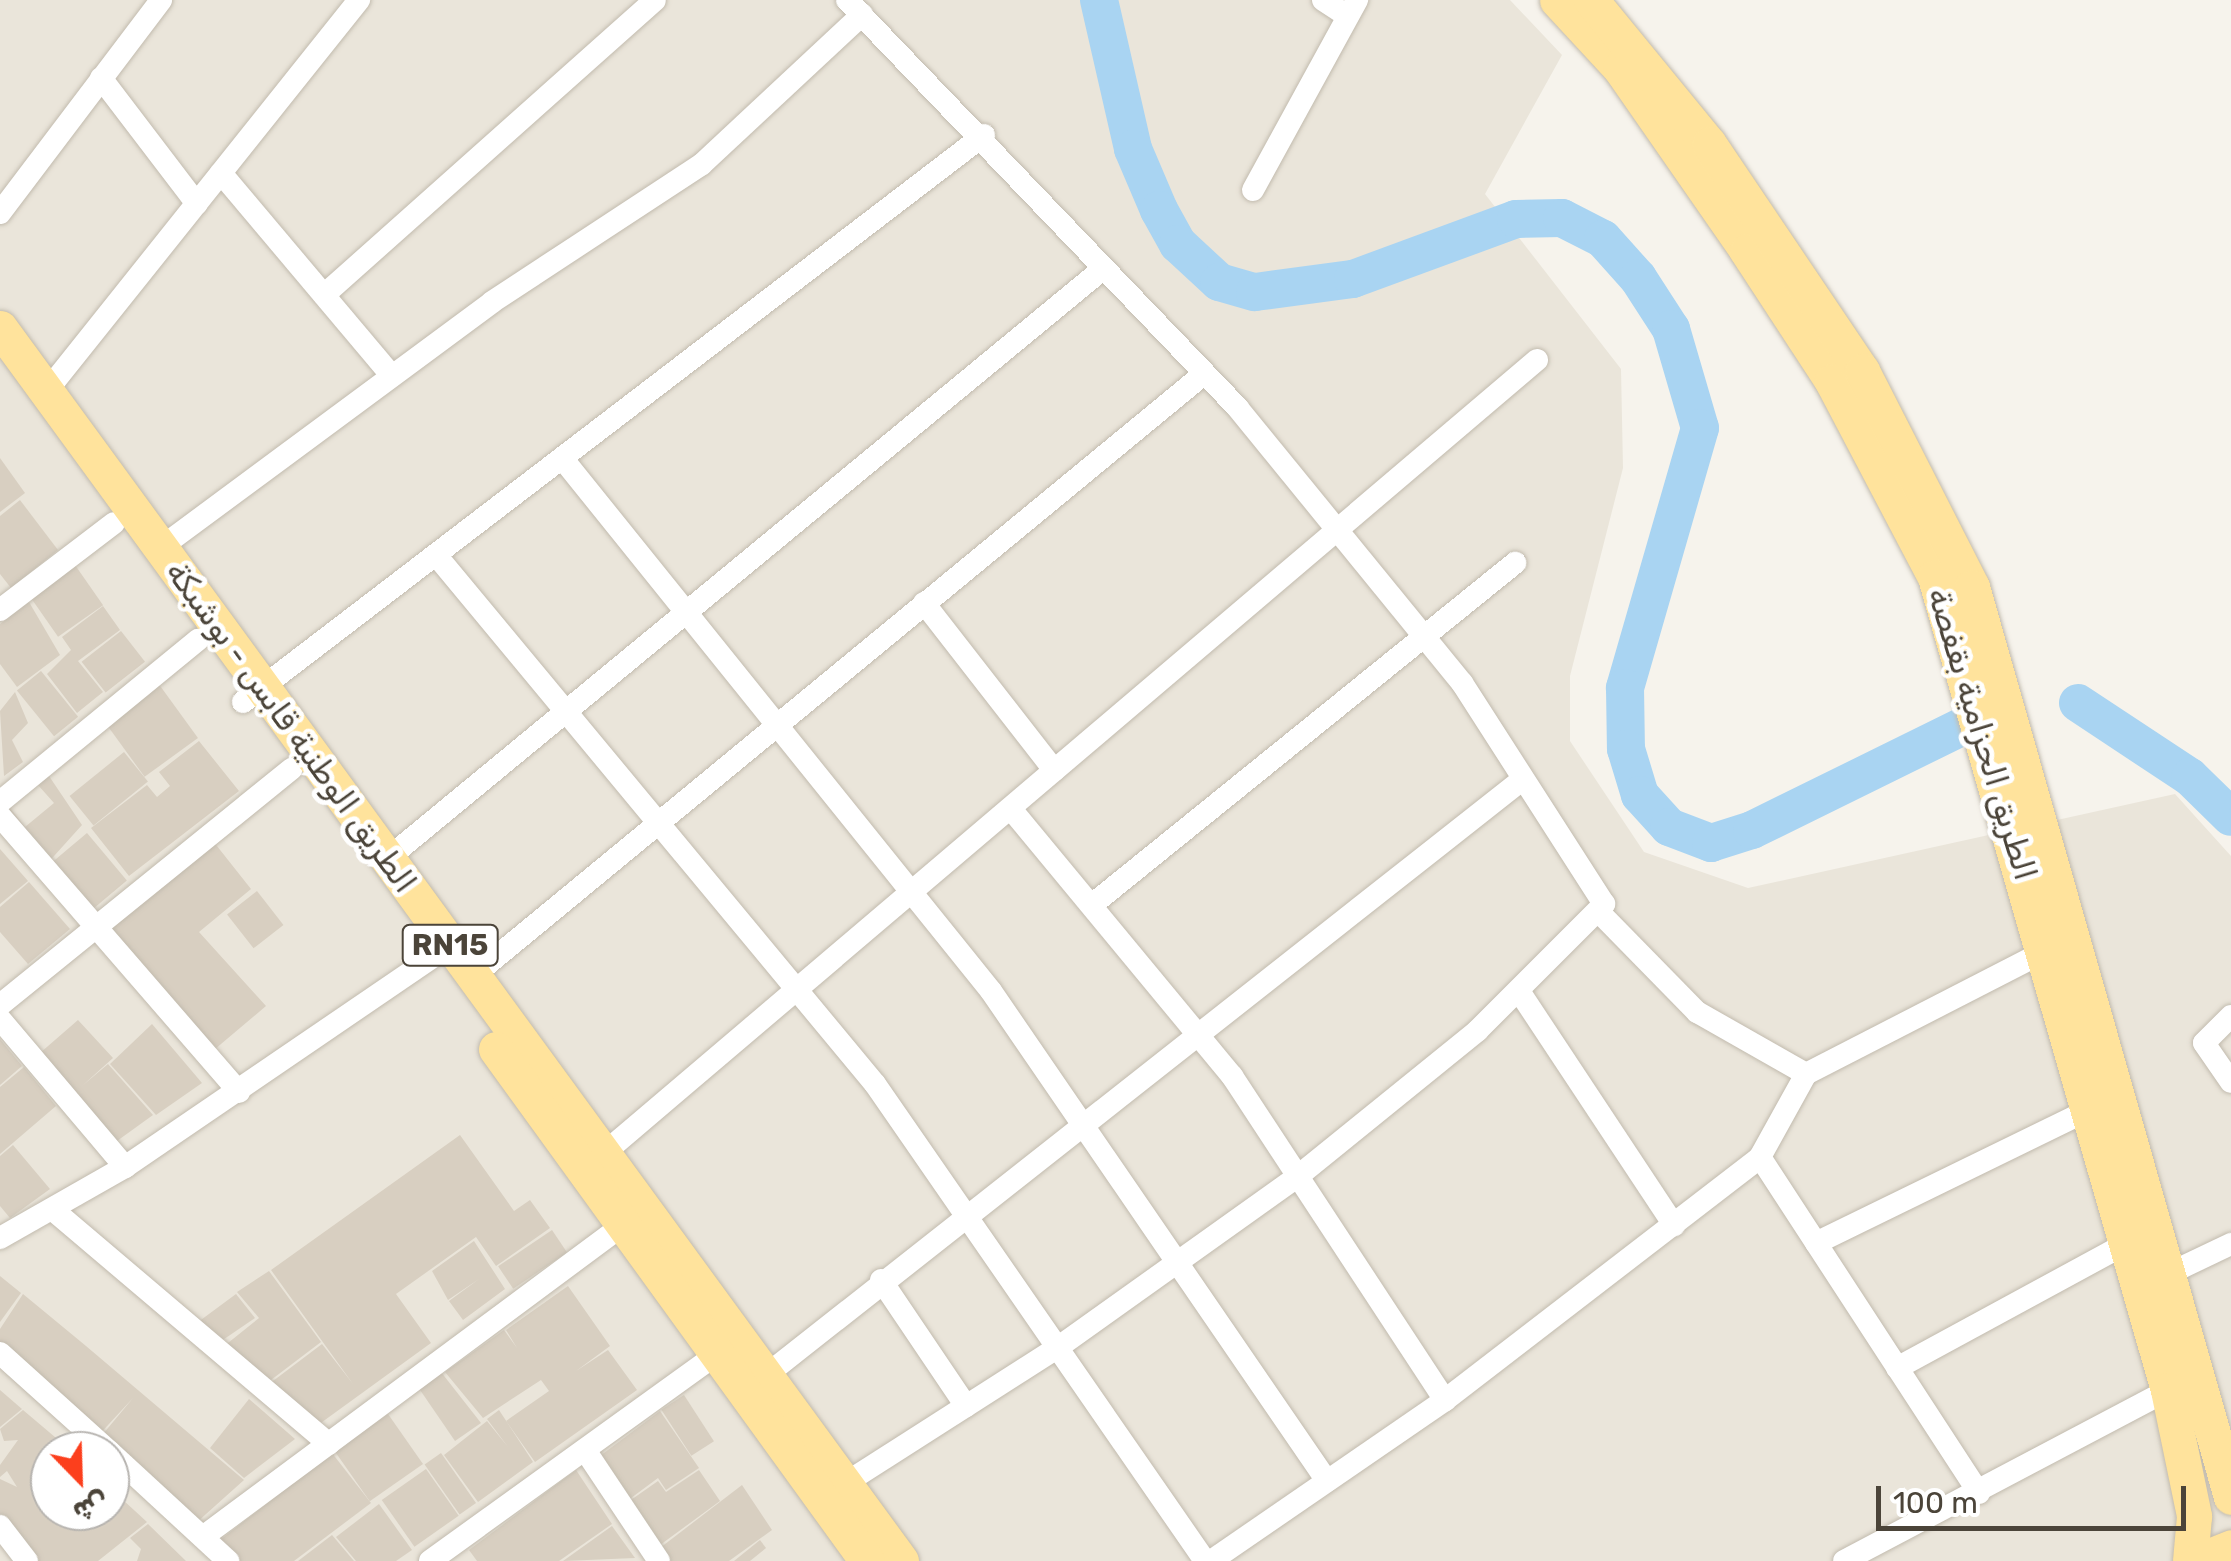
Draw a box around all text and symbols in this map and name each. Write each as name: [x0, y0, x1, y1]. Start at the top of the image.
street label: الطريق الوطنية قابس - بوشبكة: [158, 554, 424, 900]
street label: الطريق الحزامية بقفصة: [1919, 583, 2045, 885]
road number: RN15: [400, 920, 500, 970]
north arrow: [30, 1431, 130, 1531]
scale bar: [1881, 1466, 2191, 1528]
text: ش: [68, 1485, 114, 1529]
text: 100 m: [1893, 1485, 1978, 1521]

